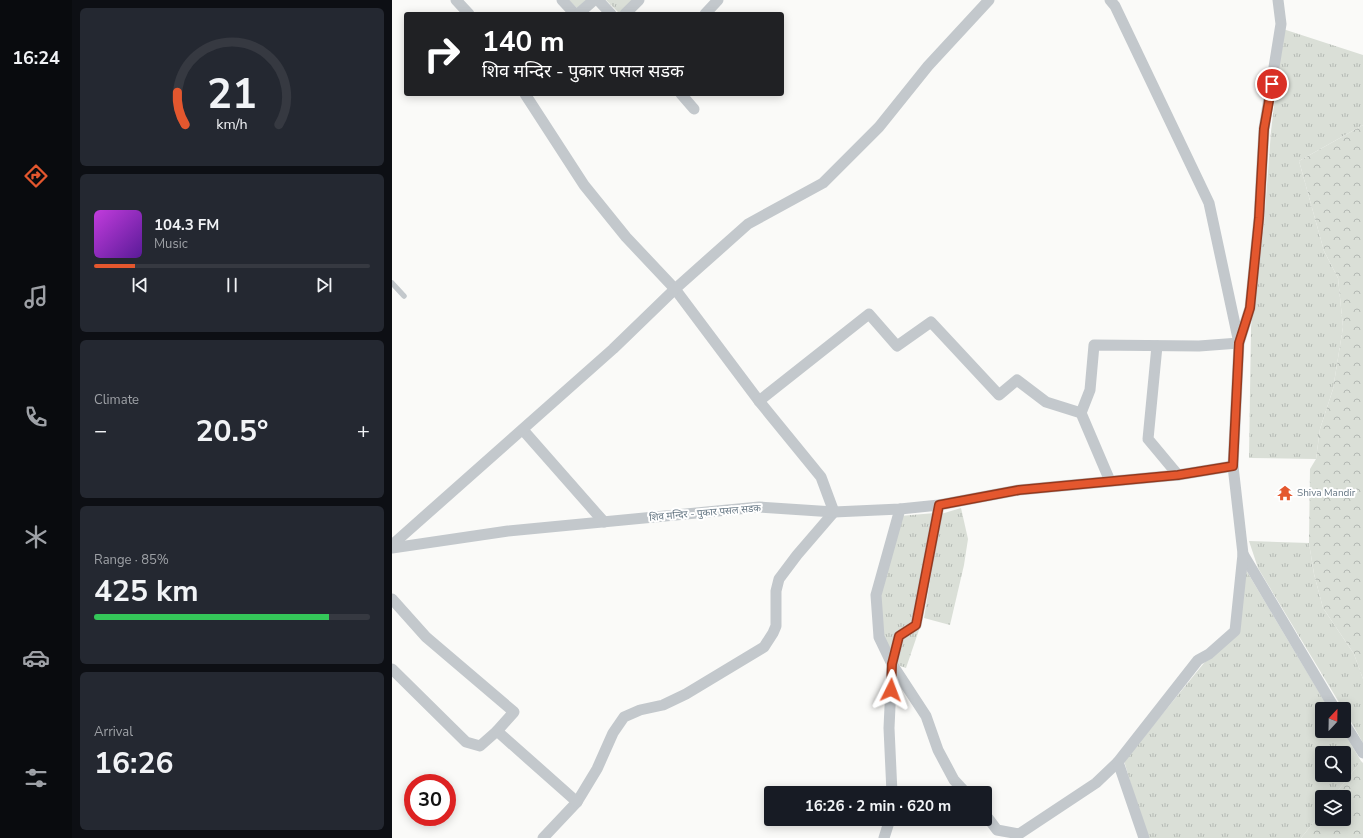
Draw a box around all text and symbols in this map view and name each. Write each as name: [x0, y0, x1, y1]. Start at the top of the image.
text: 140 m: [482, 23, 565, 61]
icon: right: [416, 28, 468, 80]
text: 16:24: [12, 46, 60, 70]
text: शिव मन्दिर - पुकार पसल सडक: [482, 59, 684, 83]
text: 21: [207, 66, 257, 123]
pin: [1255, 67, 1289, 101]
icon: arrive: [1261, 73, 1283, 95]
text: km/h: [216, 115, 248, 134]
icon: directions: [22, 162, 50, 190]
text: 104.3 FM: [154, 215, 219, 235]
text: Music: [154, 235, 188, 253]
icon: previous: [129, 274, 151, 296]
icon: pause: [221, 274, 243, 296]
icon: next: [313, 274, 335, 296]
icon: music: [22, 283, 50, 311]
text: Climate: [94, 391, 139, 409]
icon: phone: [22, 403, 50, 431]
text: 20.5°: [196, 411, 268, 452]
text: −: [94, 416, 107, 446]
text: +: [357, 416, 370, 446]
temple icon: Shiva Mandir: [1276, 484, 1294, 502]
place label: Shiva Mandir: [1297, 486, 1356, 500]
street label: शिव मन्दिर - पुकार पसल सडक: [649, 501, 762, 525]
icon: climate: [22, 523, 50, 551]
text: Range · 85%: [94, 551, 169, 569]
text: 425 km: [94, 571, 199, 612]
icon: car: [22, 644, 50, 672]
position arrow: [870, 669, 912, 711]
north arrow: [1315, 702, 1351, 738]
map controls: [1315, 702, 1351, 826]
text: Arrival: [94, 723, 133, 741]
text: 16:26: [94, 743, 173, 784]
button: search: [1315, 746, 1351, 782]
icon: filters: [22, 764, 50, 792]
speed limit sign: 30: [404, 774, 456, 826]
button: layers: [1315, 790, 1351, 826]
text: 16:26 · 2 min · 620 m: [805, 796, 951, 816]

